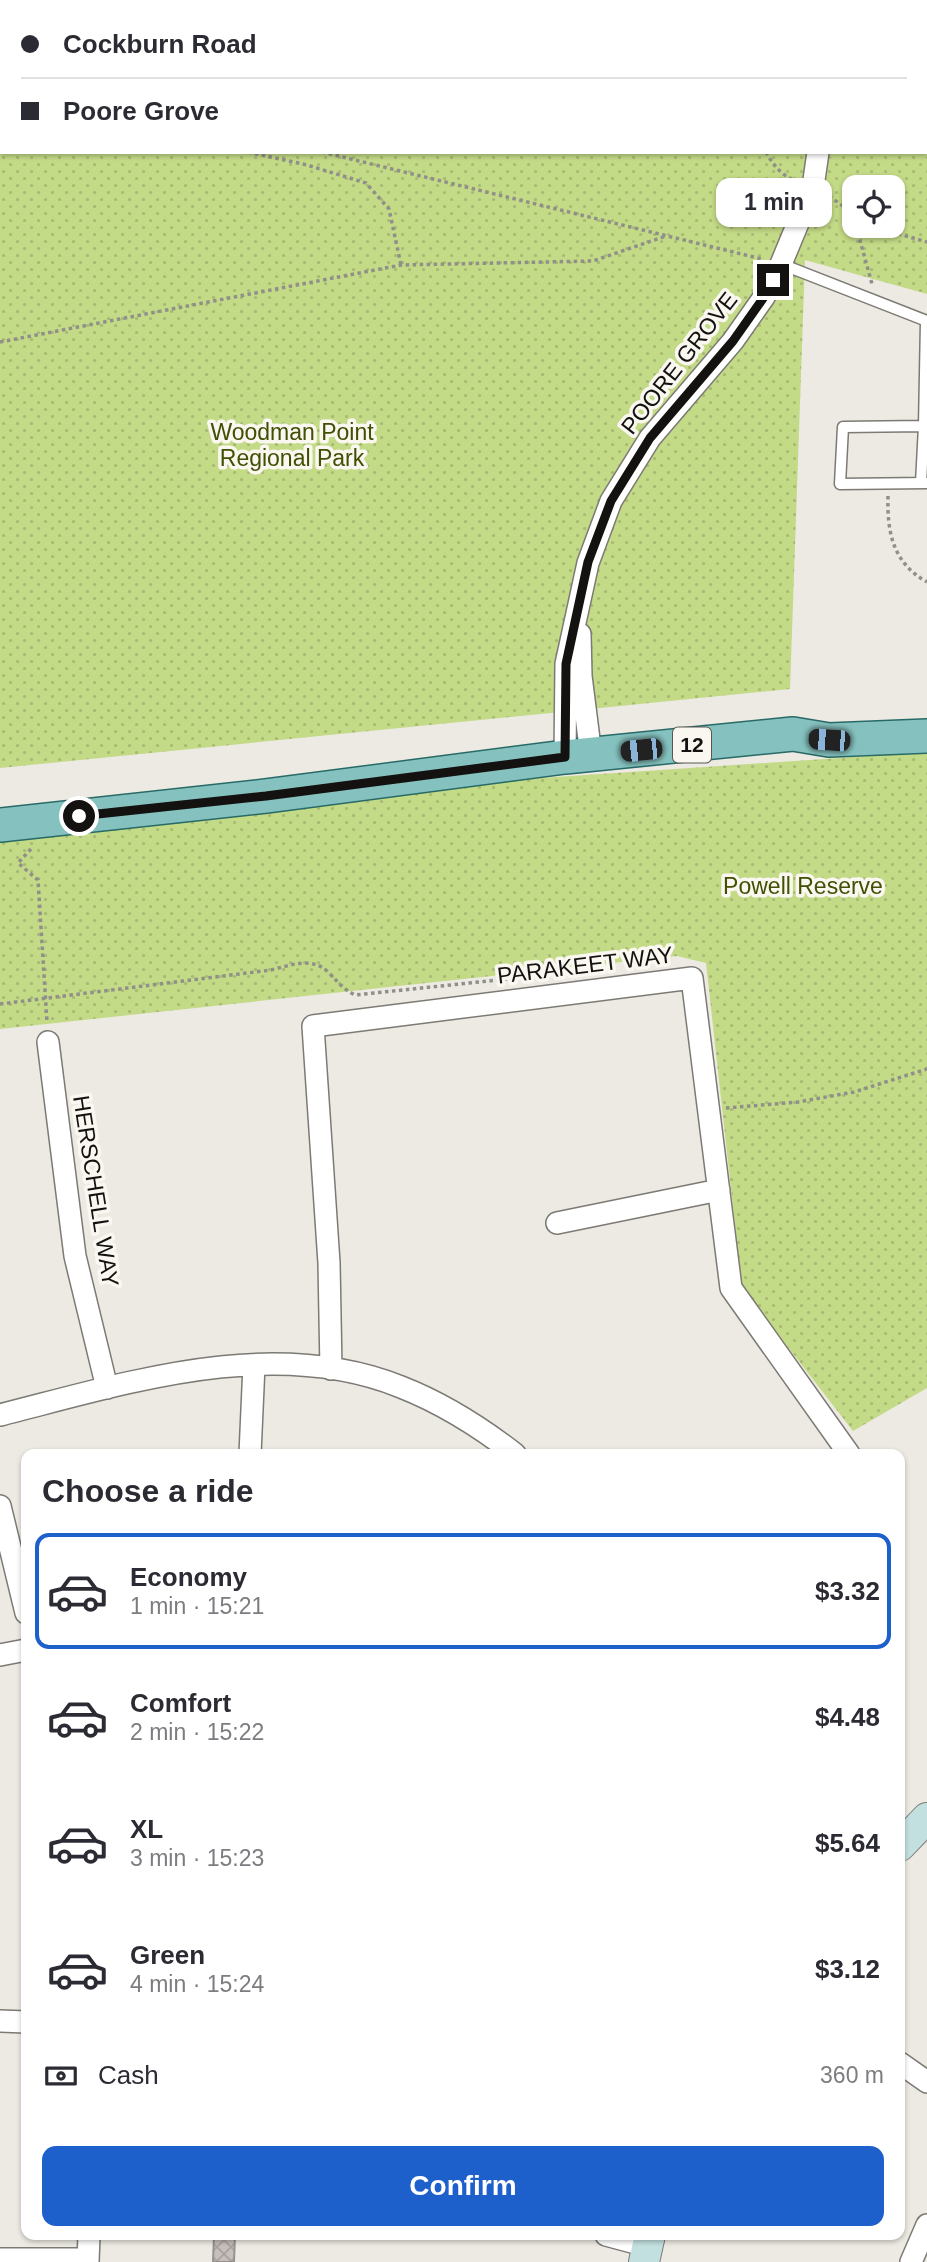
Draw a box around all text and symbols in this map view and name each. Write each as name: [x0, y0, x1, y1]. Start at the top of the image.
text: Cockburn Road: [63, 29, 257, 59]
text: Poore Grove: [63, 96, 219, 126]
map controls: [842, 175, 905, 238]
button: locate: [842, 175, 905, 238]
callout: 1 min: [715, 178, 831, 228]
text: 1 min: [744, 189, 804, 215]
route end: [757, 264, 789, 296]
street label: POORE GROVE: [616, 287, 742, 439]
park label: Woodman Point Regional Park: [210, 419, 374, 471]
road number: 12: [673, 728, 711, 762]
car: [808, 728, 851, 752]
car: [620, 737, 663, 763]
route start: [63, 800, 95, 832]
park label: Powell Reserve: [723, 873, 883, 899]
street label: PARAKEET WAY: [496, 941, 674, 989]
street label: HERSCHELL WAY: [68, 1093, 124, 1289]
text: Choose a ride: [42, 1473, 254, 1509]
icon: car: [46, 1560, 109, 1623]
text: Economy: [130, 1562, 247, 1592]
text: $3.32: [815, 1576, 880, 1606]
text: 1 min · 15:21: [130, 1593, 264, 1619]
icon: car: [46, 1686, 109, 1749]
text: Comfort: [130, 1688, 231, 1718]
text: $4.48: [815, 1702, 880, 1732]
text: 2 min · 15:22: [130, 1719, 264, 1745]
icon: car: [46, 1812, 109, 1875]
text: XL: [130, 1814, 163, 1844]
text: $5.64: [815, 1828, 880, 1858]
text: 3 min · 15:23: [130, 1845, 264, 1871]
icon: car: [46, 1938, 109, 2001]
text: Green: [130, 1940, 205, 1970]
text: $3.12: [815, 1954, 880, 1984]
text: 4 min · 15:24: [130, 1971, 264, 1997]
icon: cash: [42, 2057, 80, 2095]
text: Cash: [98, 2060, 159, 2090]
text: 360 m: [820, 2062, 884, 2088]
button: Confirm: [42, 2146, 884, 2226]

